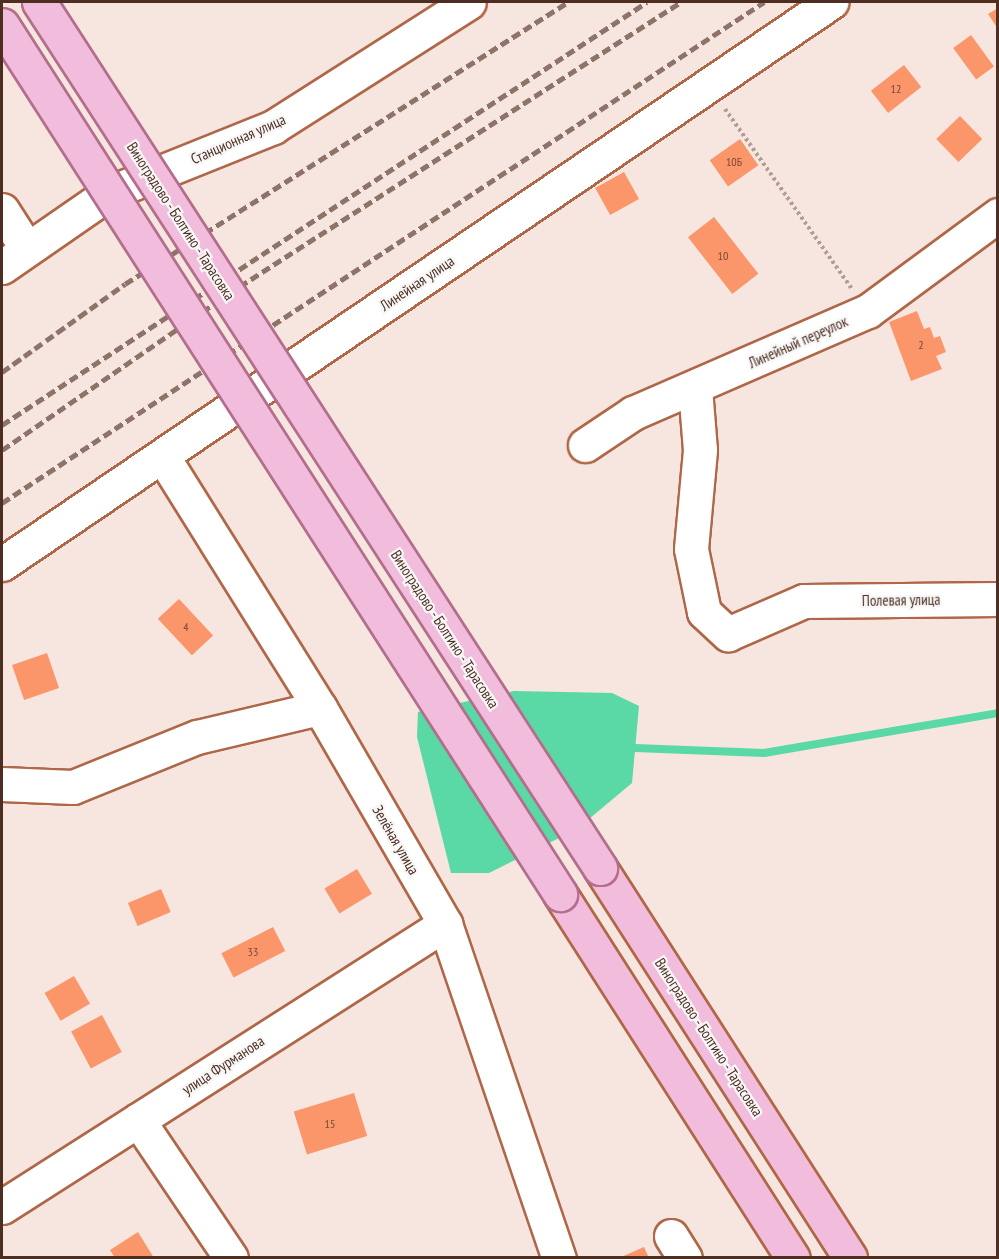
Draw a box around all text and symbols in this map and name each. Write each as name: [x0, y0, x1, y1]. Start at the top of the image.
house number: 12: [891, 82, 901, 96]
street label: Станционная улица: [188, 110, 288, 168]
street label: Виноградово - Болтино - Тарасовка: [122, 137, 240, 305]
house number: 10Б: [726, 155, 742, 169]
house number: 10: [718, 249, 728, 263]
street label: Линейная улица: [376, 252, 458, 314]
street label: Линейный переулок: [746, 312, 850, 372]
house number: 2: [918, 338, 924, 352]
street label: Виноградово - Болтино - Тарасовка: [386, 545, 504, 713]
street label: Полевая улица: [862, 590, 940, 610]
house number: 4: [183, 620, 189, 634]
street label: Зелёная улица: [369, 802, 423, 878]
house number: 33: [248, 945, 258, 959]
street label: Виноградово - Болтино - Тарасовка: [650, 953, 768, 1121]
street label: улица Фурманова: [179, 1032, 267, 1098]
house number: 15: [325, 1117, 335, 1131]

